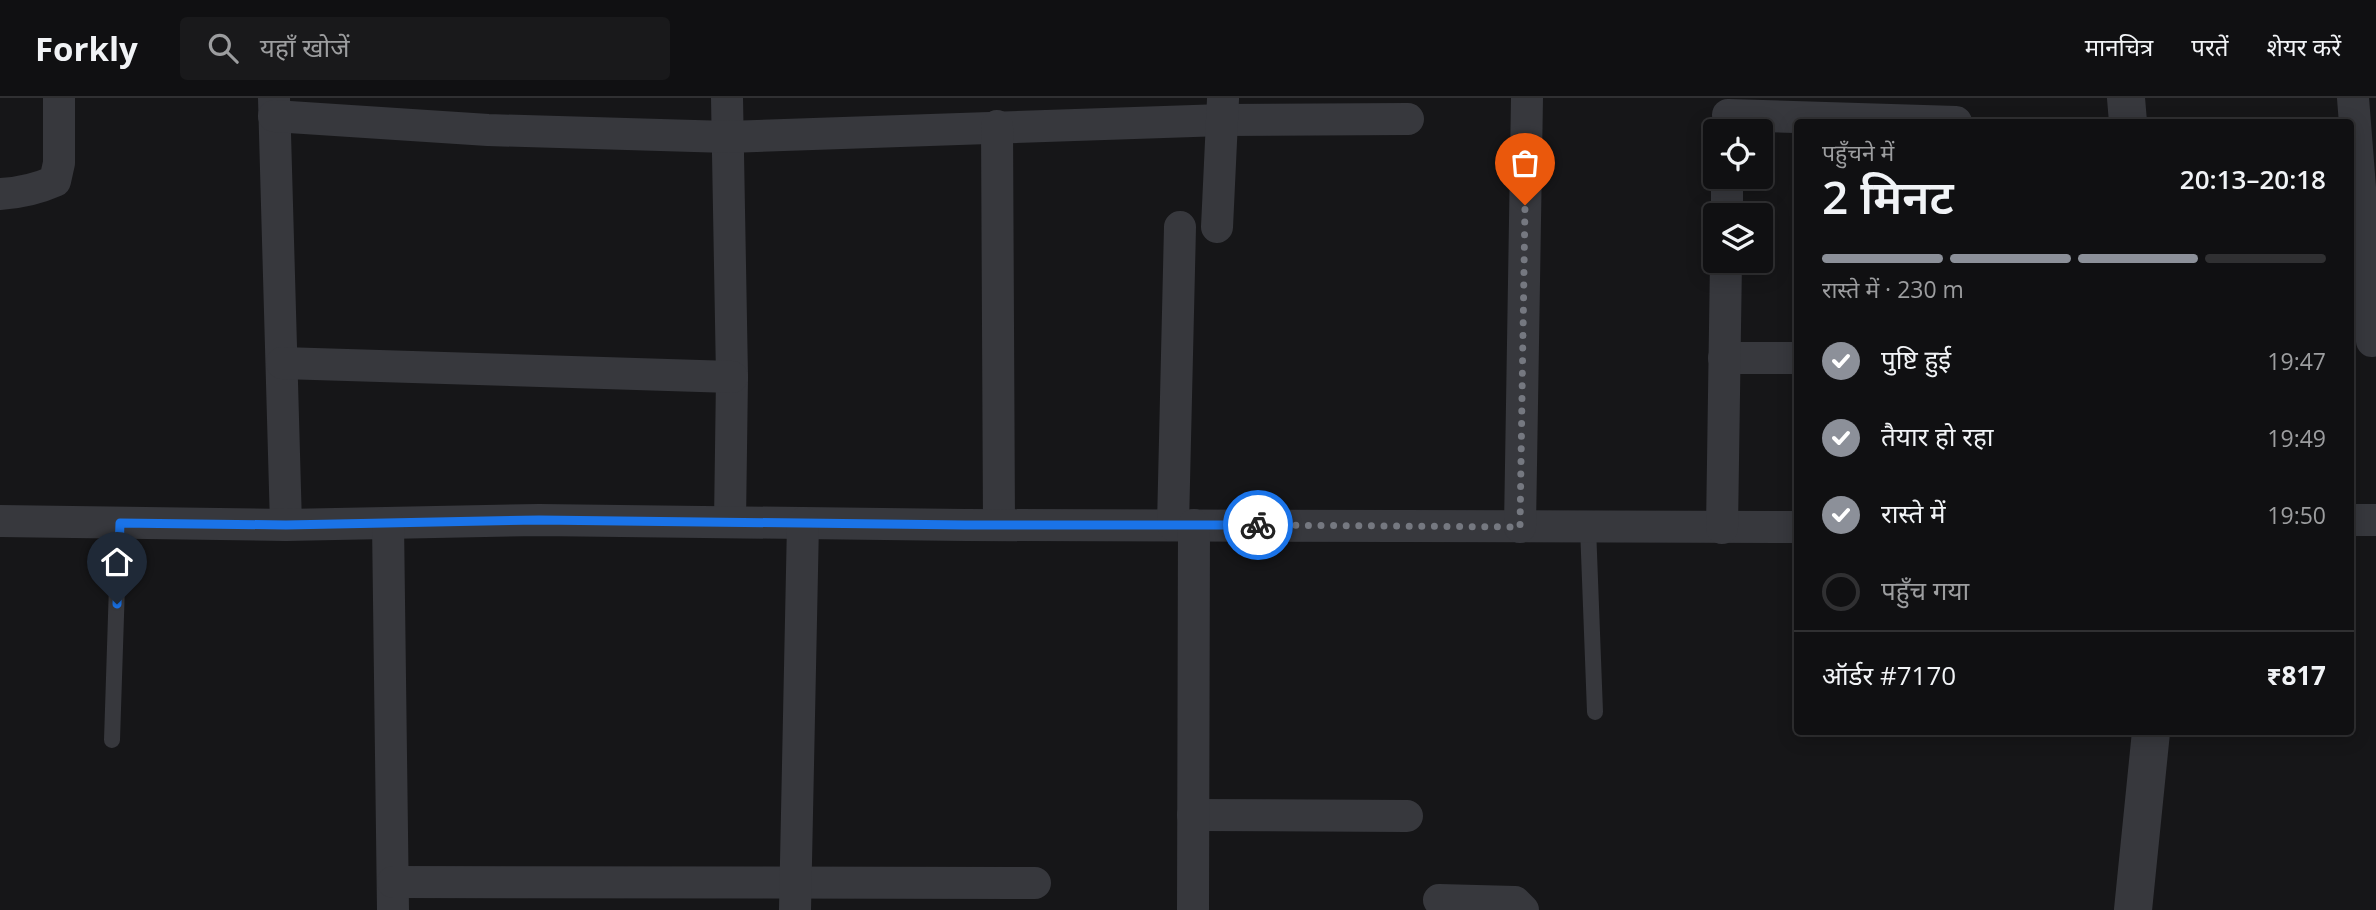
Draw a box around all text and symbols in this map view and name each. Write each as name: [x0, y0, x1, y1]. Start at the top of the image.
search box: [180, 17, 670, 80]
text: Forkly: [35, 26, 138, 71]
icon: search: [204, 29, 242, 67]
text: यहाँ खोजें: [260, 29, 350, 65]
text: मानचित्र: [2085, 30, 2153, 63]
text: परतें: [2191, 30, 2228, 63]
text: शेयर करें: [2266, 30, 2341, 63]
map controls: [1703, 119, 1773, 273]
button: locate: [1703, 119, 1773, 189]
pin: [1495, 133, 1555, 205]
text: पहुँचने में: [1822, 136, 1894, 168]
icon: bag: [1506, 144, 1544, 182]
text: 20:13–20:18: [2180, 161, 2326, 197]
text: 2 मिनट: [1822, 165, 1954, 227]
button: layers: [1703, 203, 1773, 273]
text: रास्ते में · 230 m: [1822, 273, 1964, 305]
text: पुष्टि हुई: [1881, 341, 1951, 377]
icon: check: [1822, 342, 1860, 380]
text: 19:47: [2267, 345, 2326, 377]
text: तैयार हो रहा: [1881, 418, 1994, 454]
icon: check: [1822, 419, 1860, 457]
text: 19:49: [2267, 422, 2326, 454]
courier: [1223, 490, 1293, 560]
text: रास्ते में: [1881, 495, 1946, 531]
icon: check: [1822, 496, 1860, 534]
text: 19:50: [2267, 499, 2326, 531]
icon: bike: [1239, 506, 1277, 544]
pin: [87, 532, 147, 604]
icon: home: [98, 543, 136, 581]
text: पहुँच गया: [1881, 572, 1969, 608]
text: ऑर्डर #7170: [1822, 657, 1956, 693]
text: ₹817: [2267, 657, 2326, 693]

